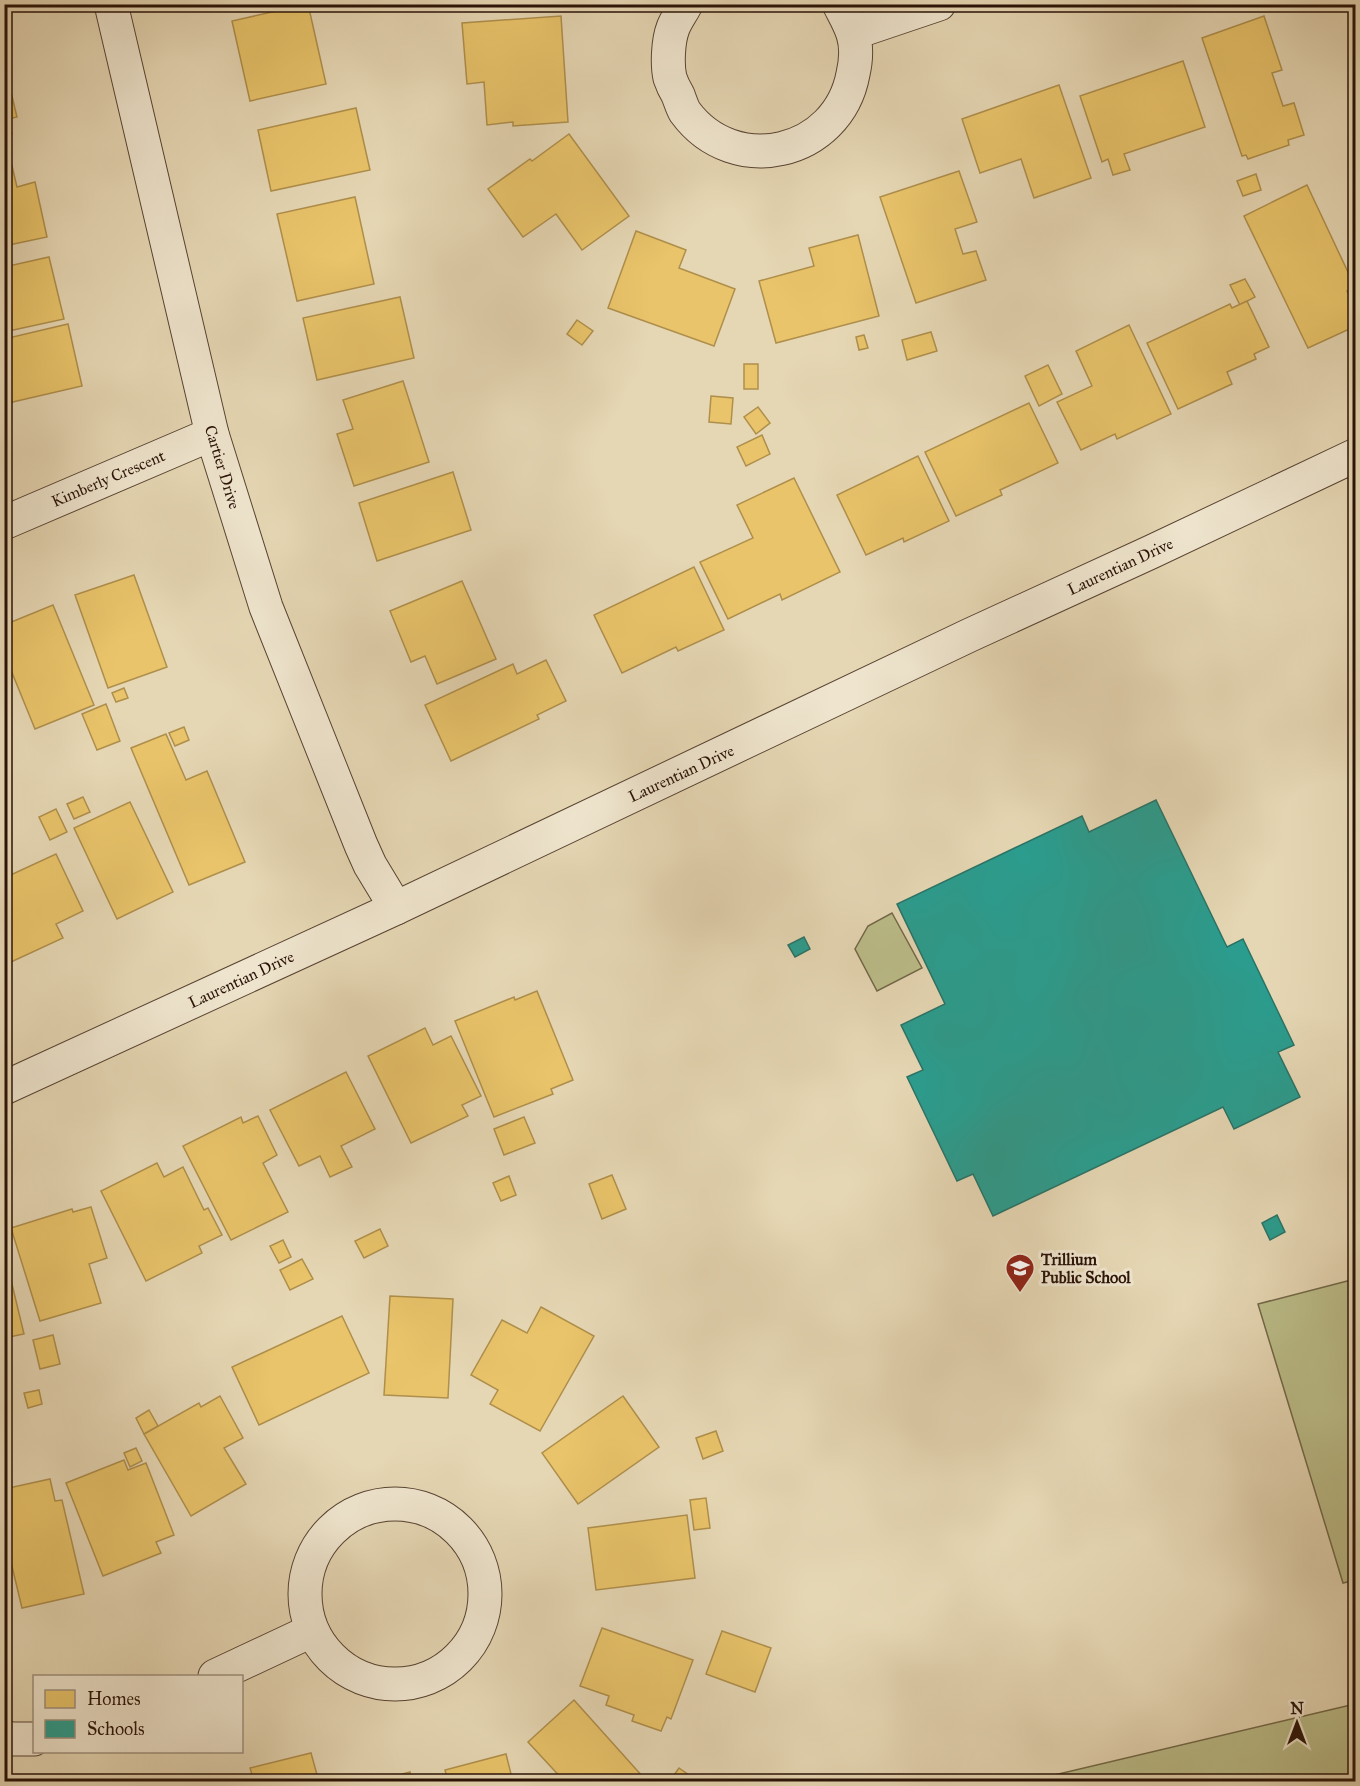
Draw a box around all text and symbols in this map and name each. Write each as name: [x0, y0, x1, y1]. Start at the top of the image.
street label: Cartier Drive: [201, 423, 244, 512]
street label: Kimberly Crescent: [49, 446, 168, 511]
street label: Laurentian Drive: [1064, 534, 1176, 599]
street label: Laurentian Drive: [625, 741, 737, 806]
street label: Laurentian Drive: [185, 947, 297, 1012]
place label: Trillium Public School: [1040, 1250, 1131, 1287]
school or university icon: Trillium Public School: [1004, 1252, 1036, 1294]
legend: [33, 1675, 243, 1753]
text: Homes: [87, 1688, 141, 1710]
north arrow: [1267, 1693, 1327, 1753]
text: N: [1290, 1699, 1304, 1718]
text: Schools: [87, 1718, 145, 1740]

